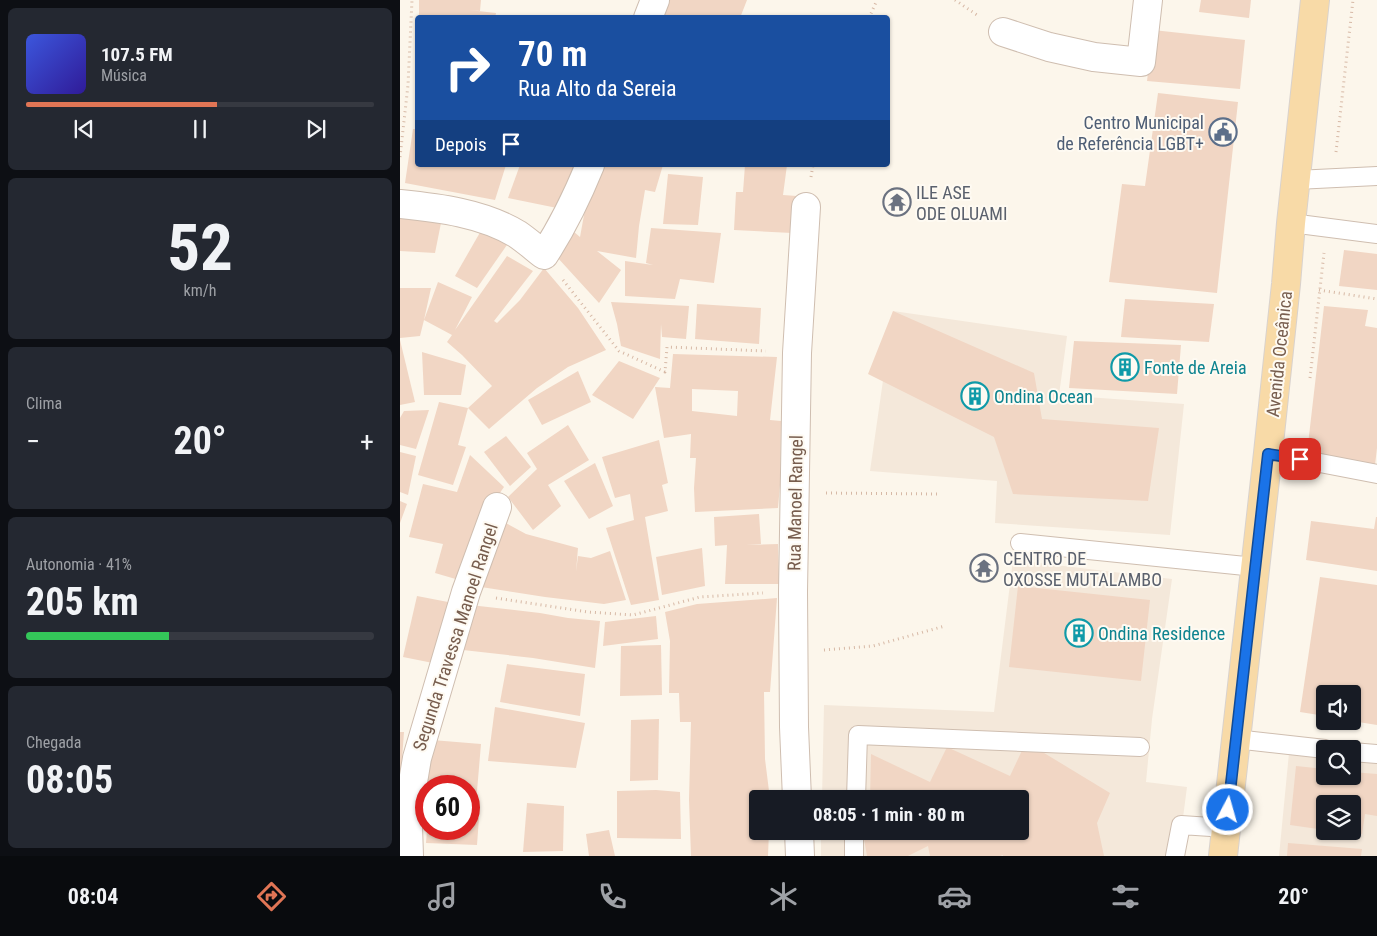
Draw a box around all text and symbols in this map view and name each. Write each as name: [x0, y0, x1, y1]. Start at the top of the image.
text: 70 m: [518, 34, 587, 75]
icon: right: [435, 35, 500, 100]
text: 107.5 FM: [101, 43, 173, 66]
text: Música: [101, 66, 147, 85]
text: Rua Alto da Sereia: [518, 76, 677, 101]
place label: Centro Municipal de Referência LGBT+: [1056, 112, 1204, 154]
icon: previous: [70, 115, 98, 143]
icon: pause: [186, 115, 214, 143]
icon: next: [302, 115, 330, 143]
public building icon: Centro Municipal de Referência LGBT+: [1208, 117, 1238, 147]
icon: arrive: [497, 130, 525, 158]
text: Depois: [435, 133, 487, 156]
place label: ILE ASE ODE OLUAMI: [916, 182, 1007, 224]
temple icon: ILE ASE ODE OLUAMI: [882, 187, 912, 217]
text: 52: [167, 210, 233, 286]
text: km/h: [184, 281, 216, 300]
street label: Avenida Oceânica: [1262, 290, 1296, 418]
building icon: Fonte de Areia: [1110, 352, 1140, 382]
place label: Fonte de Areia: [1144, 357, 1247, 378]
building icon: Ondina Ocean: [960, 381, 990, 411]
place label: Ondina Ocean: [994, 386, 1093, 407]
text: Clima: [26, 394, 62, 413]
text: 20°: [173, 419, 227, 463]
text: −: [26, 425, 40, 458]
text: +: [360, 425, 374, 458]
street label: Rua Manoel Rangel: [783, 435, 807, 571]
pin: [1279, 438, 1321, 480]
icon: arrive: [1286, 445, 1314, 473]
street label: Segunda Travessa Manoel Rangel: [408, 521, 502, 753]
place label: CENTRO DE OXOSSE MUTALAMBO: [1003, 548, 1162, 590]
temple icon: CENTRO DE OXOSSE MUTALAMBO: [969, 553, 999, 583]
text: Autonomia · 41%: [26, 555, 132, 574]
text: 205 km: [26, 580, 139, 624]
building icon: Ondina Residence: [1064, 618, 1094, 648]
place label: Ondina Residence: [1098, 623, 1225, 644]
map controls: [1316, 685, 1361, 840]
button: sound: [1316, 685, 1361, 730]
text: Chegada: [26, 733, 81, 752]
button: search: [1316, 740, 1361, 785]
text: 08:05: [26, 758, 113, 802]
speed limit sign: 60: [415, 775, 480, 840]
position arrow: [1201, 783, 1253, 835]
button: layers: [1316, 795, 1361, 840]
text: 08:05 · 1 min · 80 m: [813, 803, 965, 826]
icon: directions: [254, 879, 289, 914]
icon: music: [425, 879, 460, 914]
icon: phone: [595, 879, 630, 914]
icon: climate: [766, 879, 801, 914]
icon: car: [937, 879, 972, 914]
icon: filters: [1108, 879, 1143, 914]
text: 08:04: [68, 884, 118, 909]
text: 20°: [1278, 884, 1309, 909]

